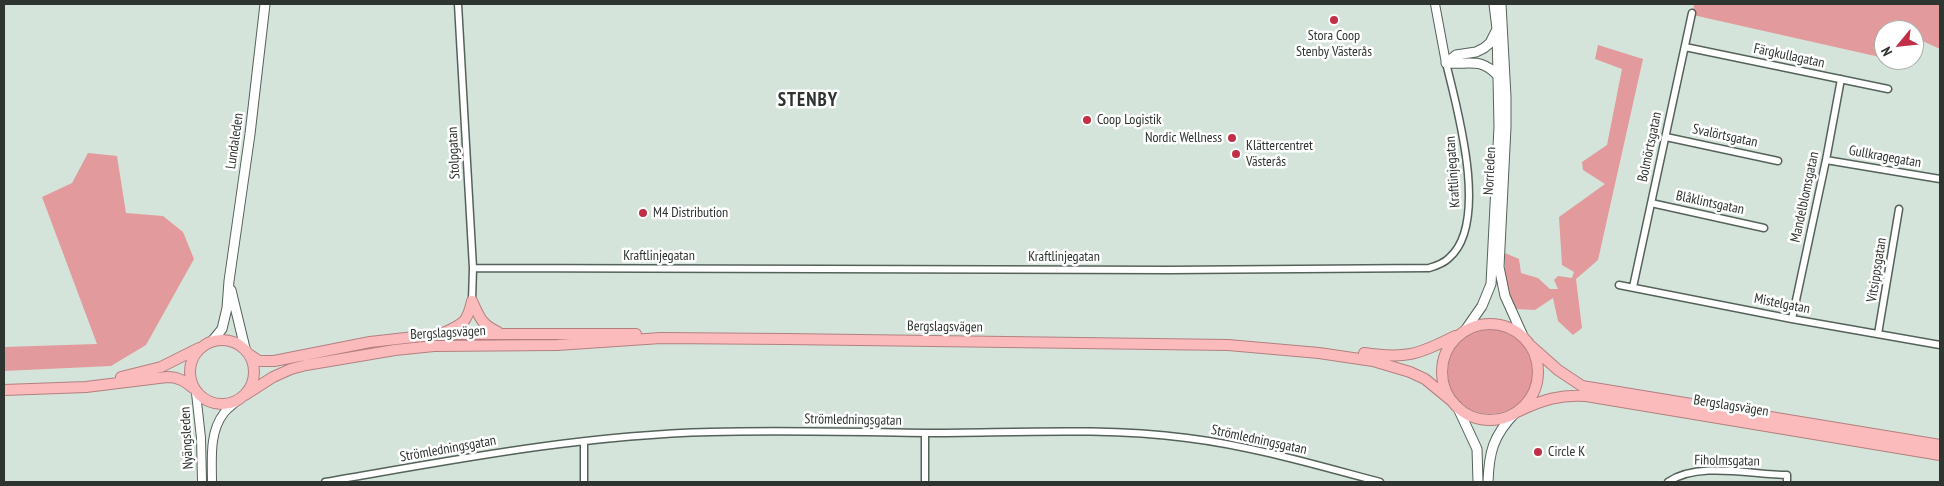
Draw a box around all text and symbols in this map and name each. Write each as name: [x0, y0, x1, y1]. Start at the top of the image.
marker: Stora Coop Stenby Västerås: [1328, 14, 1340, 26]
north arrow: [1874, 20, 1924, 70]
place label: Stora Coop Stenby Västerås: [1296, 28, 1372, 60]
street label: Färgkullagatan: [1752, 40, 1826, 72]
text: N: [1877, 44, 1896, 59]
district label: STENBY: [777, 90, 839, 112]
street label: Bolmörtsgatan: [1634, 110, 1666, 184]
street label: Lundaleden: [223, 112, 247, 170]
place label: Coop Logistik: [1097, 112, 1162, 128]
marker: Coop Logistik: [1081, 114, 1093, 126]
street label: Svalörtsgatan: [1691, 121, 1759, 151]
street label: Stolpgatan: [444, 126, 464, 180]
place label: Nordic Wellness: [1145, 130, 1222, 146]
marker: Nordic Wellness: [1226, 132, 1238, 144]
street label: Kraftlinjegatan: [1442, 136, 1464, 208]
place label: Klättercentret Västerås: [1246, 138, 1313, 170]
street label: Gullkragegatan: [1847, 142, 1923, 172]
street label: Norrleden: [1480, 146, 1500, 196]
marker: Klättercentret Västerås: [1230, 148, 1242, 160]
street label: Mandelblomsgatan: [1787, 150, 1823, 244]
street label: Blåklintsgatan: [1674, 188, 1746, 218]
place label: M4 Distribution: [653, 205, 728, 221]
marker: M4 Distribution: [637, 207, 649, 219]
street label: Vitsippsgatan: [1864, 236, 1890, 304]
street label: Kraftlinjegatan: [623, 248, 695, 264]
street label: Kraftlinjegatan: [1028, 249, 1100, 265]
street label: Mistelgatan: [1753, 290, 1811, 318]
street label: Bergslagsvägen: [907, 318, 983, 336]
street label: Bergslagsvägen: [410, 323, 486, 343]
street label: Bergslagsvägen: [1692, 392, 1770, 420]
street label: Nyängsleden: [177, 406, 197, 470]
street label: Strömledningsgatan: [804, 411, 902, 429]
street label: Strömledningsgatan: [1210, 422, 1308, 458]
street label: Strömledningsgatan: [399, 432, 497, 466]
place label: Circle K: [1548, 444, 1585, 460]
marker: Circle K: [1532, 446, 1544, 458]
street label: Fiholmsgatan: [1694, 452, 1760, 470]

